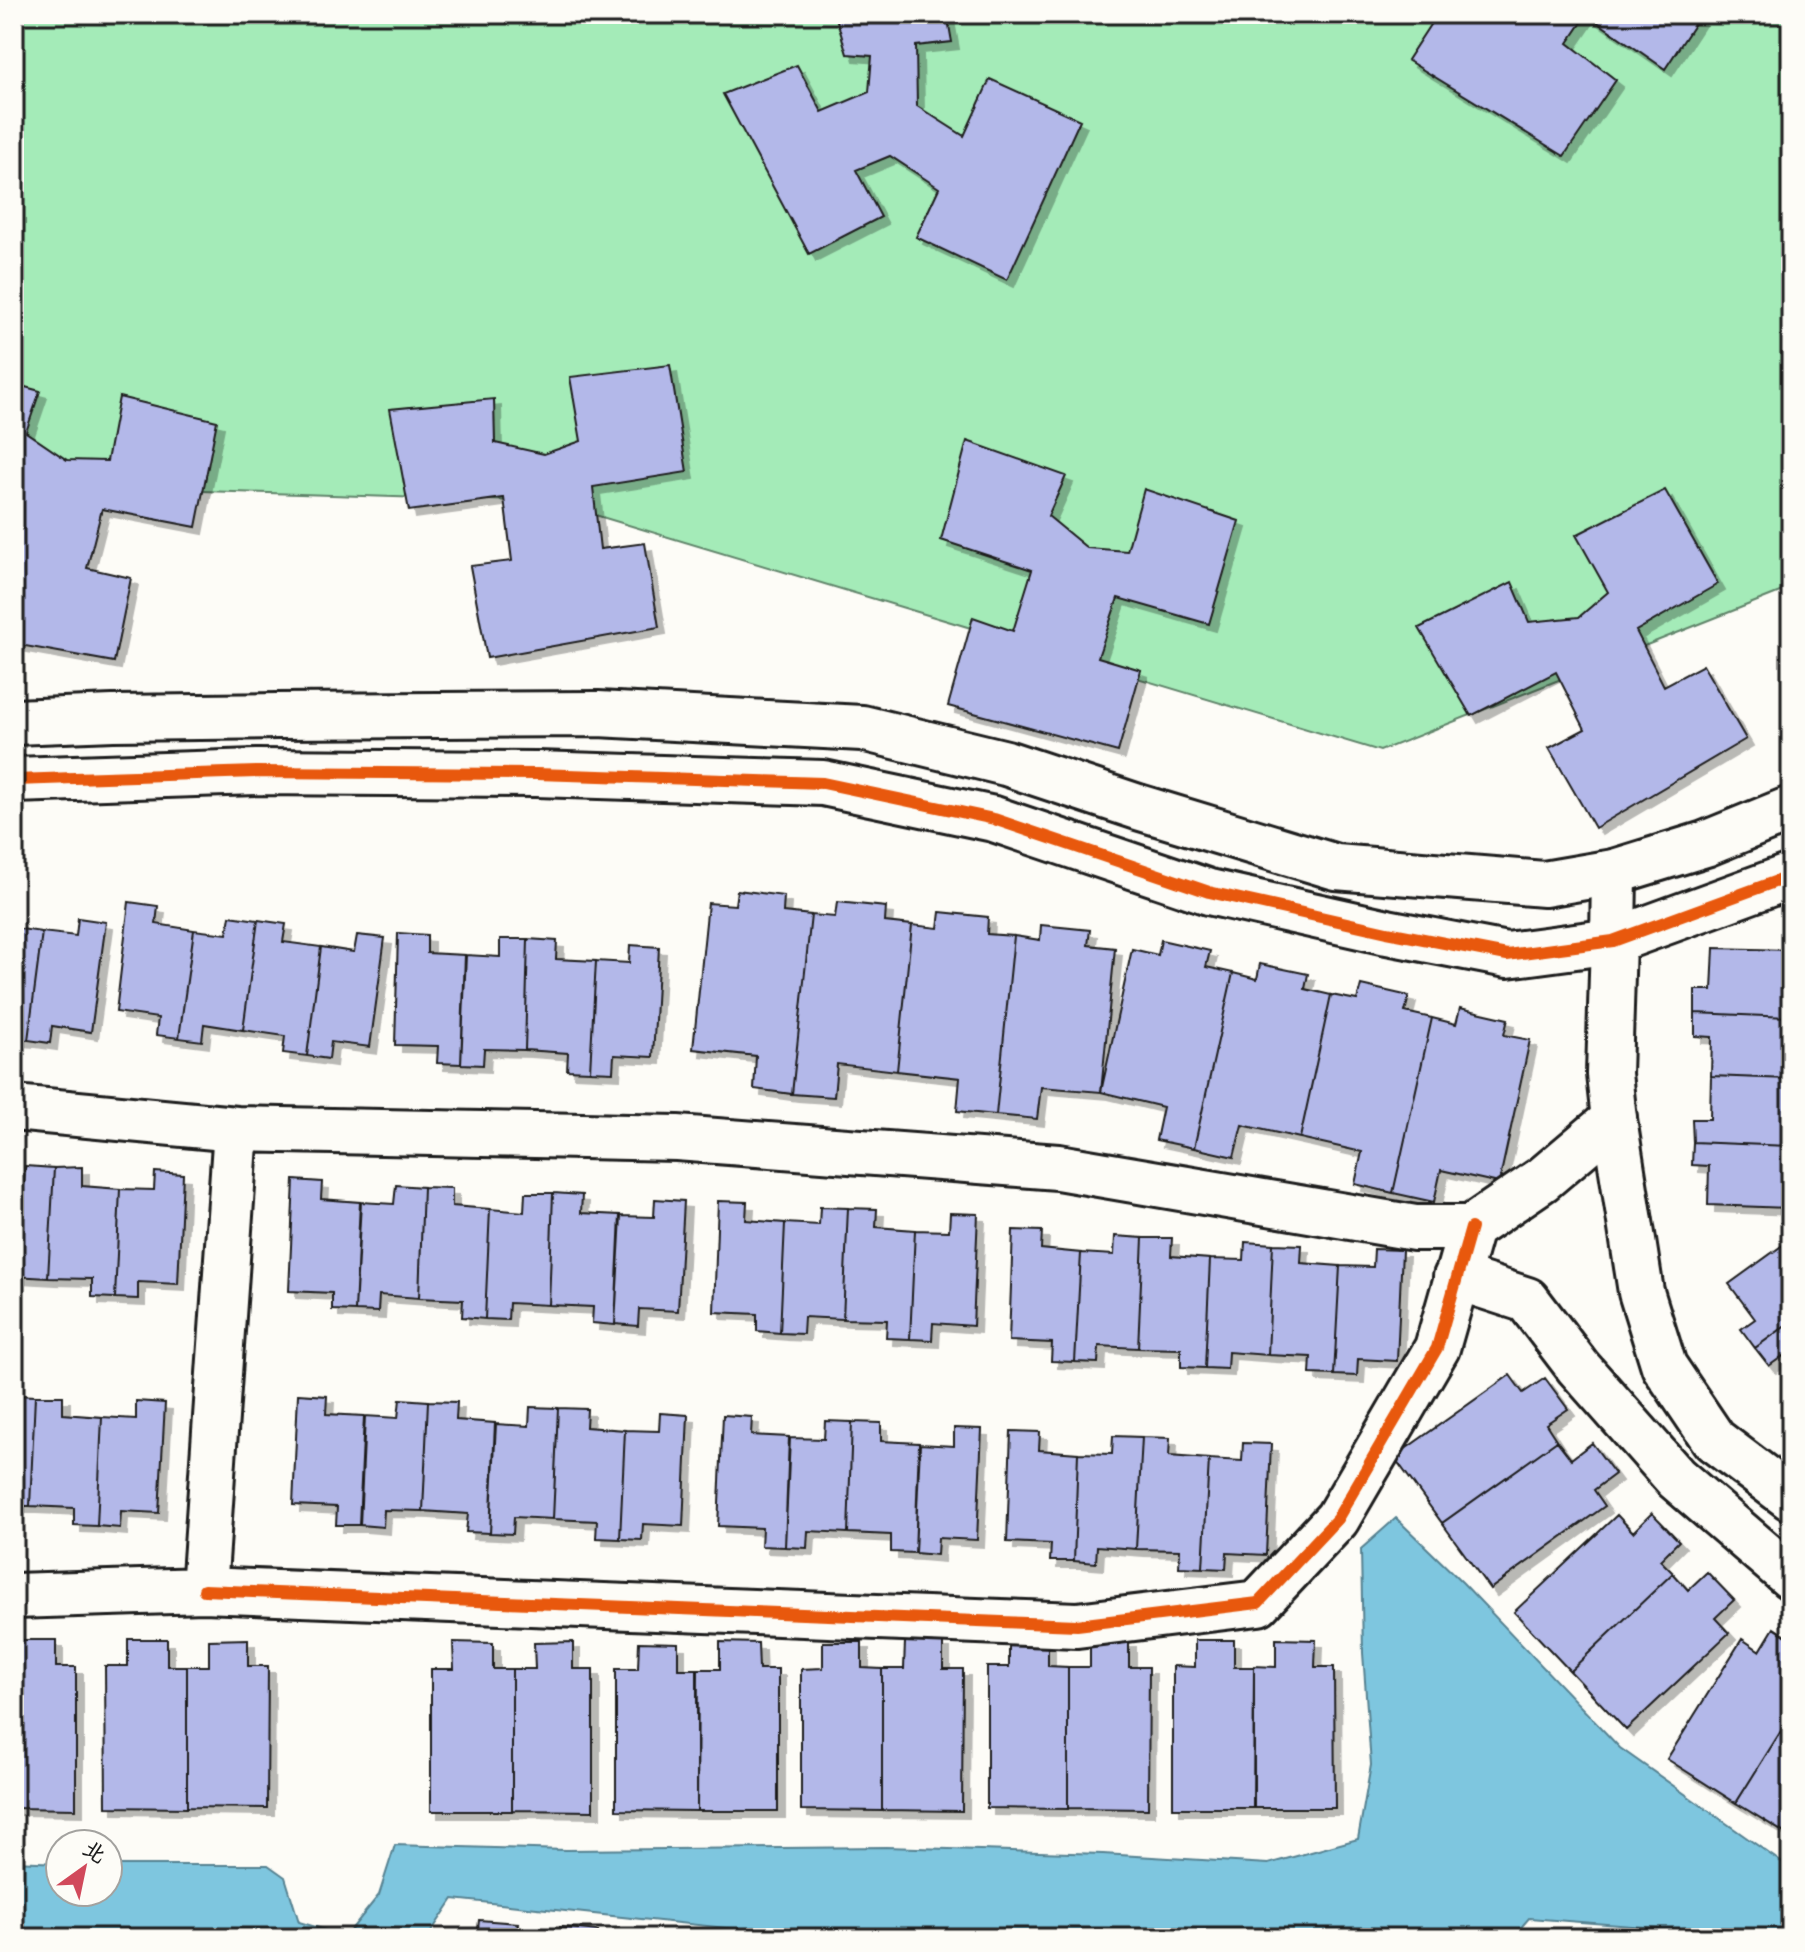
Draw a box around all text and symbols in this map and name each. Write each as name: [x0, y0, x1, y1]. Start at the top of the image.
north arrow: [44, 1828, 124, 1908]
text: 北: [78, 1833, 112, 1869]

